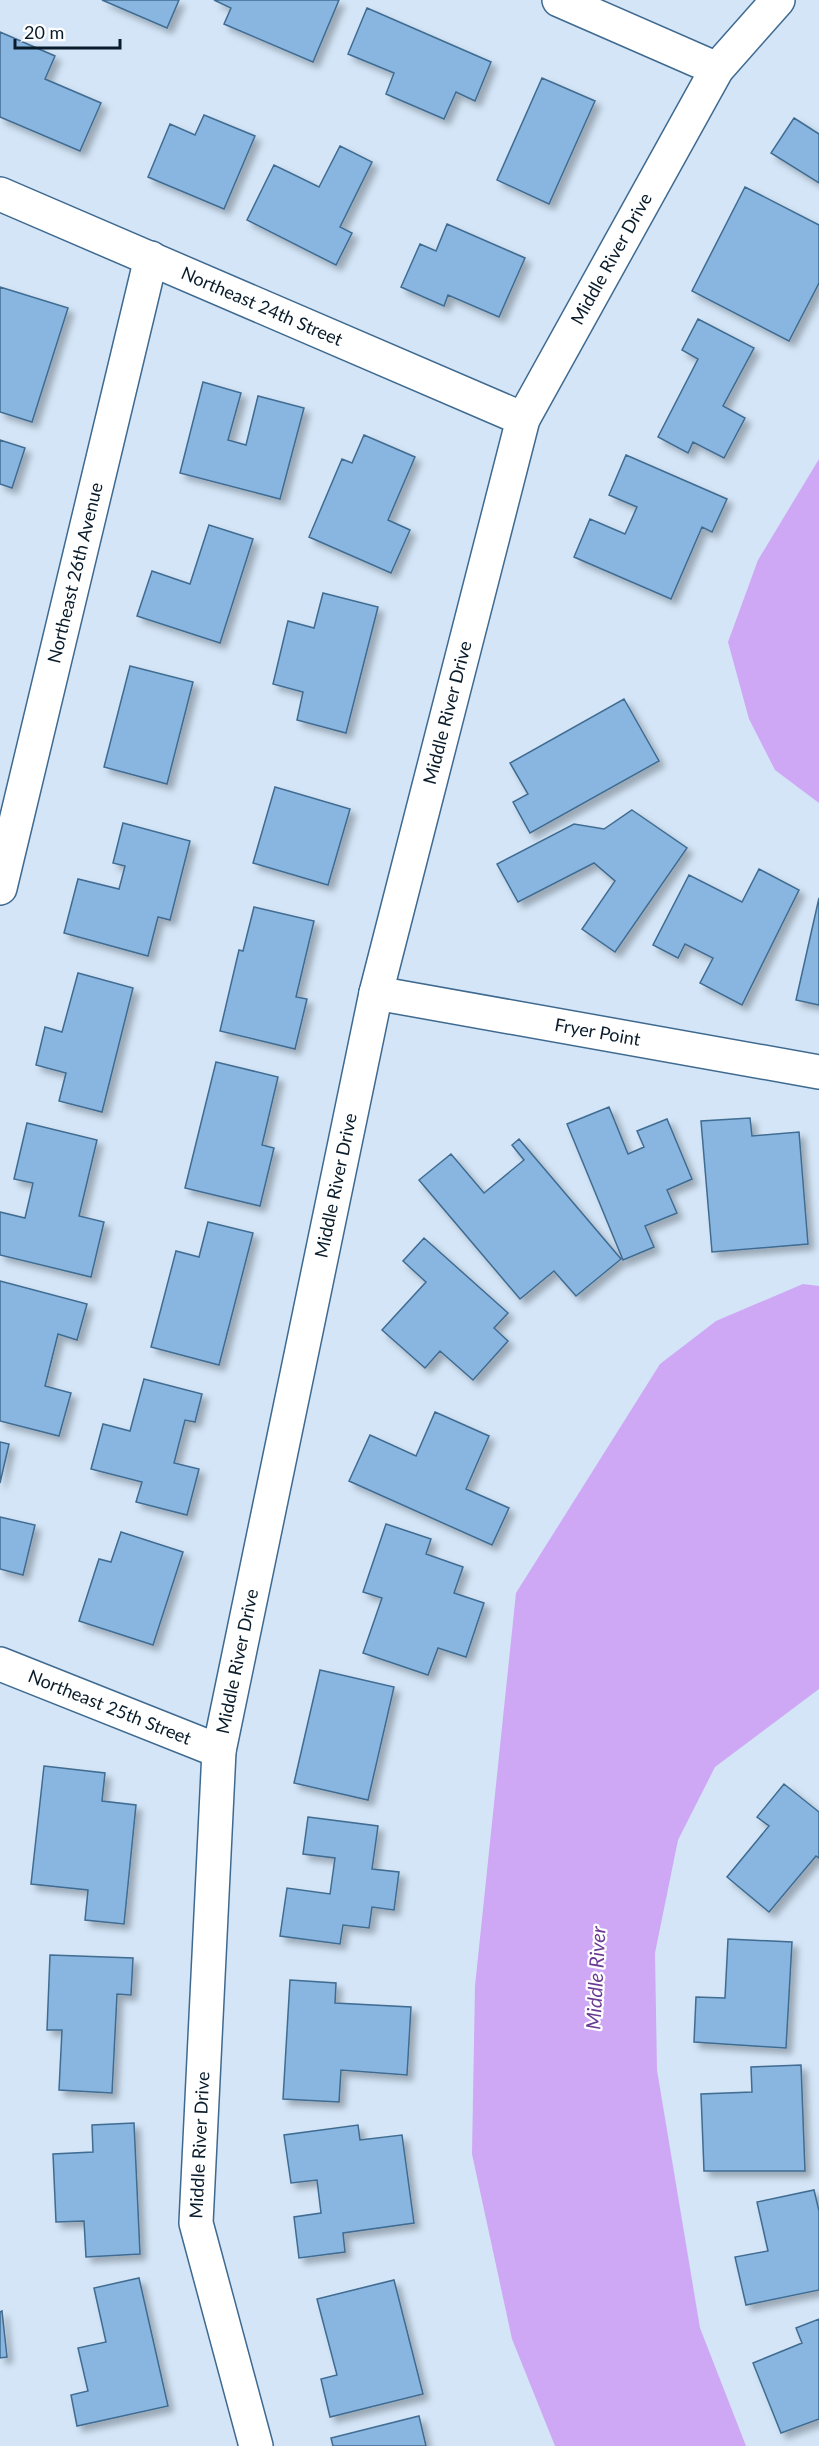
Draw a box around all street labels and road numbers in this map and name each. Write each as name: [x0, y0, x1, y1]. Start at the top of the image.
street label: Middle River Drive: [565, 189, 656, 328]
street label: Northeast 24th Street: [178, 261, 347, 350]
street label: Northeast 26th Avenue: [42, 480, 107, 665]
street label: Middle River Drive: [418, 638, 476, 786]
street label: Fryer Point: [553, 1013, 643, 1050]
street label: Middle River Drive: [309, 1111, 361, 1260]
street label: Middle River Drive: [211, 1587, 262, 1736]
street label: Northeast 25th Street: [25, 1664, 195, 1749]
street label: Middle River Drive: [184, 2071, 213, 2219]

